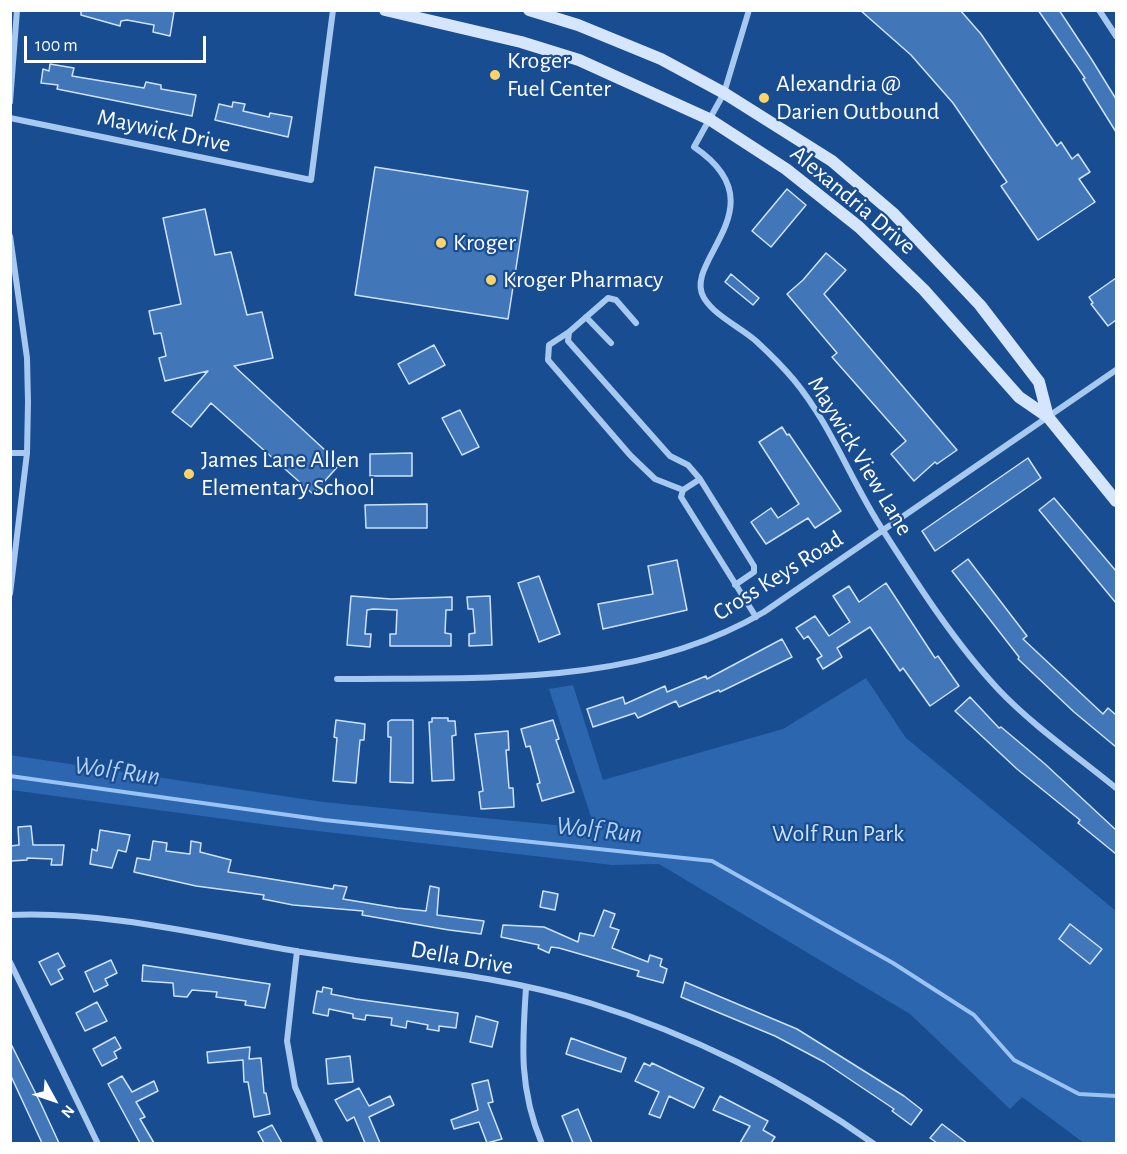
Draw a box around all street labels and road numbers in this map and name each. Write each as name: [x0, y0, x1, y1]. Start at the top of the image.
street label: Maywick Drive: [95, 103, 233, 159]
street label: Alexandria Drive: [784, 139, 922, 261]
street label: Maywick View Lane: [801, 371, 919, 541]
street label: Cross Keys Road: [708, 525, 848, 627]
street label: Della Drive: [409, 935, 515, 981]

